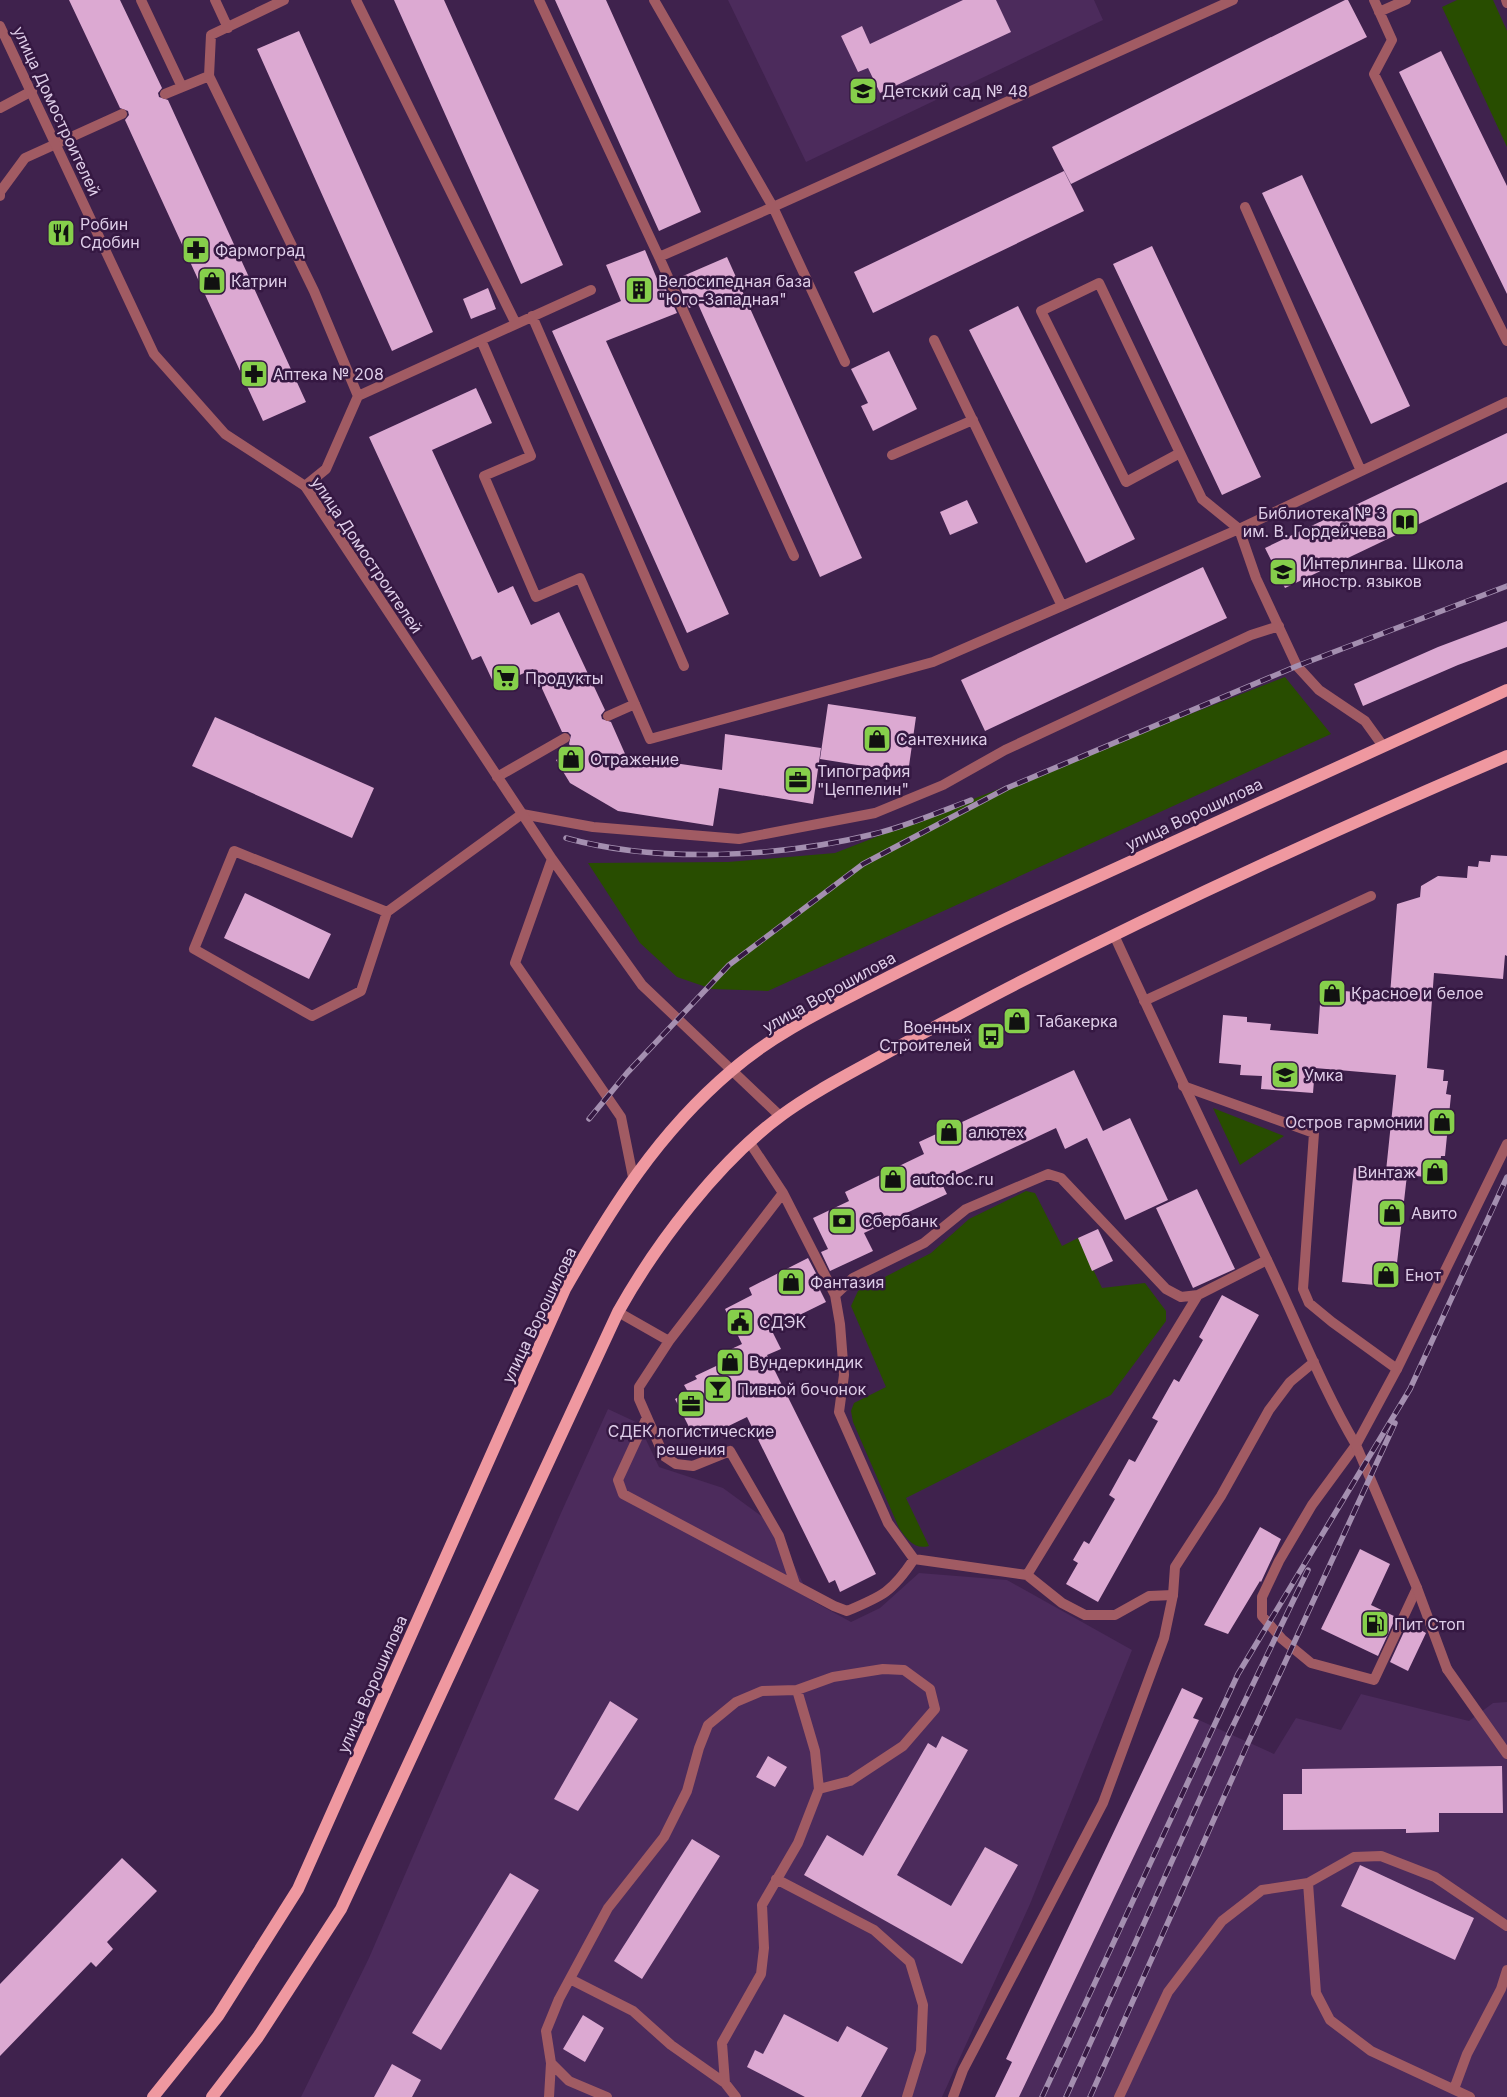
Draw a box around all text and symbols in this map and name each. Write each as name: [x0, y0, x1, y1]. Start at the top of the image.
street label: улица Домостроителей: [9, 23, 105, 199]
school or university icon: Детский сад № 48: [848, 76, 878, 106]
place label: Детский сад № 48: [882, 81, 1028, 101]
place label: Робин Сдобин: [80, 214, 140, 252]
restaurant icon: Робин Сдобин: [46, 218, 76, 248]
pharmacy icon: Фармоград: [181, 235, 211, 265]
place label: Фармоград: [215, 240, 305, 260]
shop icon: Катрин: [197, 266, 227, 296]
place label: Катрин: [231, 271, 287, 291]
place label: Велосипедная база "Юго-Западная": [658, 271, 811, 309]
building icon: Велосипедная база "Юго-Западная": [624, 275, 654, 305]
pharmacy icon: Аптека № 208: [239, 359, 269, 389]
place label: Аптека № 208: [273, 364, 384, 384]
street label: улица Домостроителей: [307, 473, 427, 637]
place label: Библиотека № 3 им. В. Гордейчева: [1243, 503, 1386, 541]
library icon: Библиотека № 3 им. В. Гордейчева: [1390, 507, 1420, 537]
place label: Интерлингва. Школа иностр. языков: [1302, 553, 1464, 591]
school or university icon: Интерлингва. Школа иностр. языков: [1268, 557, 1298, 587]
supermarket icon: Продукты: [491, 663, 521, 693]
place label: Продукты: [525, 668, 603, 688]
shop icon: Сантехника: [862, 724, 892, 754]
place label: Сантехника: [896, 729, 988, 749]
shop icon: Отражение: [556, 744, 586, 774]
place label: Отражение: [590, 749, 679, 769]
place label: Типография "Цеппелин": [817, 761, 910, 799]
office icon: Типография "Цеппелин": [783, 765, 813, 795]
street label: улица Ворошилова: [1122, 773, 1266, 855]
street label: улица Ворошилова: [759, 947, 899, 1037]
shop icon: Красное и белое: [1317, 978, 1347, 1008]
place label: Красное и белое: [1351, 983, 1484, 1003]
shop icon: Табакерка: [1002, 1006, 1032, 1036]
place label: Табакерка: [1036, 1011, 1118, 1031]
place label: Военных Строителей: [879, 1017, 972, 1055]
bus stop icon: Военных Строителей: [976, 1021, 1006, 1051]
school or university icon: Умка: [1270, 1060, 1300, 1090]
place label: Умка: [1304, 1065, 1343, 1085]
shop icon: Остров гармонии: [1427, 1107, 1457, 1137]
place label: Остров гармонии: [1285, 1112, 1423, 1132]
shop icon: алютех: [934, 1117, 964, 1147]
place label: алютех: [968, 1122, 1025, 1142]
shop icon: Винтаж: [1420, 1157, 1450, 1187]
place label: Винтаж: [1357, 1162, 1416, 1182]
shop icon: autodoc.ru: [878, 1164, 908, 1194]
place label: autodoc.ru: [912, 1169, 994, 1189]
shop icon: Авито: [1377, 1198, 1407, 1228]
place label: Авито: [1411, 1203, 1457, 1223]
bank icon: Сбербанк: [827, 1206, 857, 1236]
place label: Сбербанк: [861, 1211, 938, 1231]
street label: улица Ворошилова: [497, 1244, 581, 1386]
shop icon: Енот: [1371, 1260, 1401, 1290]
place label: Енот: [1405, 1265, 1442, 1285]
shop icon: Фантазия: [776, 1267, 806, 1297]
place label: Фантазия: [810, 1272, 884, 1292]
public building icon: СДЭК: [725, 1307, 755, 1337]
place label: СДЭК: [759, 1312, 806, 1332]
shop icon: Вундеркиндик: [715, 1347, 745, 1377]
place label: Вундеркиндик: [749, 1352, 863, 1372]
bar icon: Пивной бочонок: [703, 1374, 733, 1404]
place label: Пивной бочонок: [737, 1379, 867, 1399]
office icon: СДЕК логистические решения: [676, 1389, 706, 1419]
place label: СДЕК логистические решения: [608, 1421, 774, 1459]
fuel station icon: Пит Стоп: [1360, 1609, 1390, 1639]
street label: улица Ворошилова: [333, 1612, 411, 1756]
place label: Пит Стоп: [1394, 1614, 1465, 1634]

